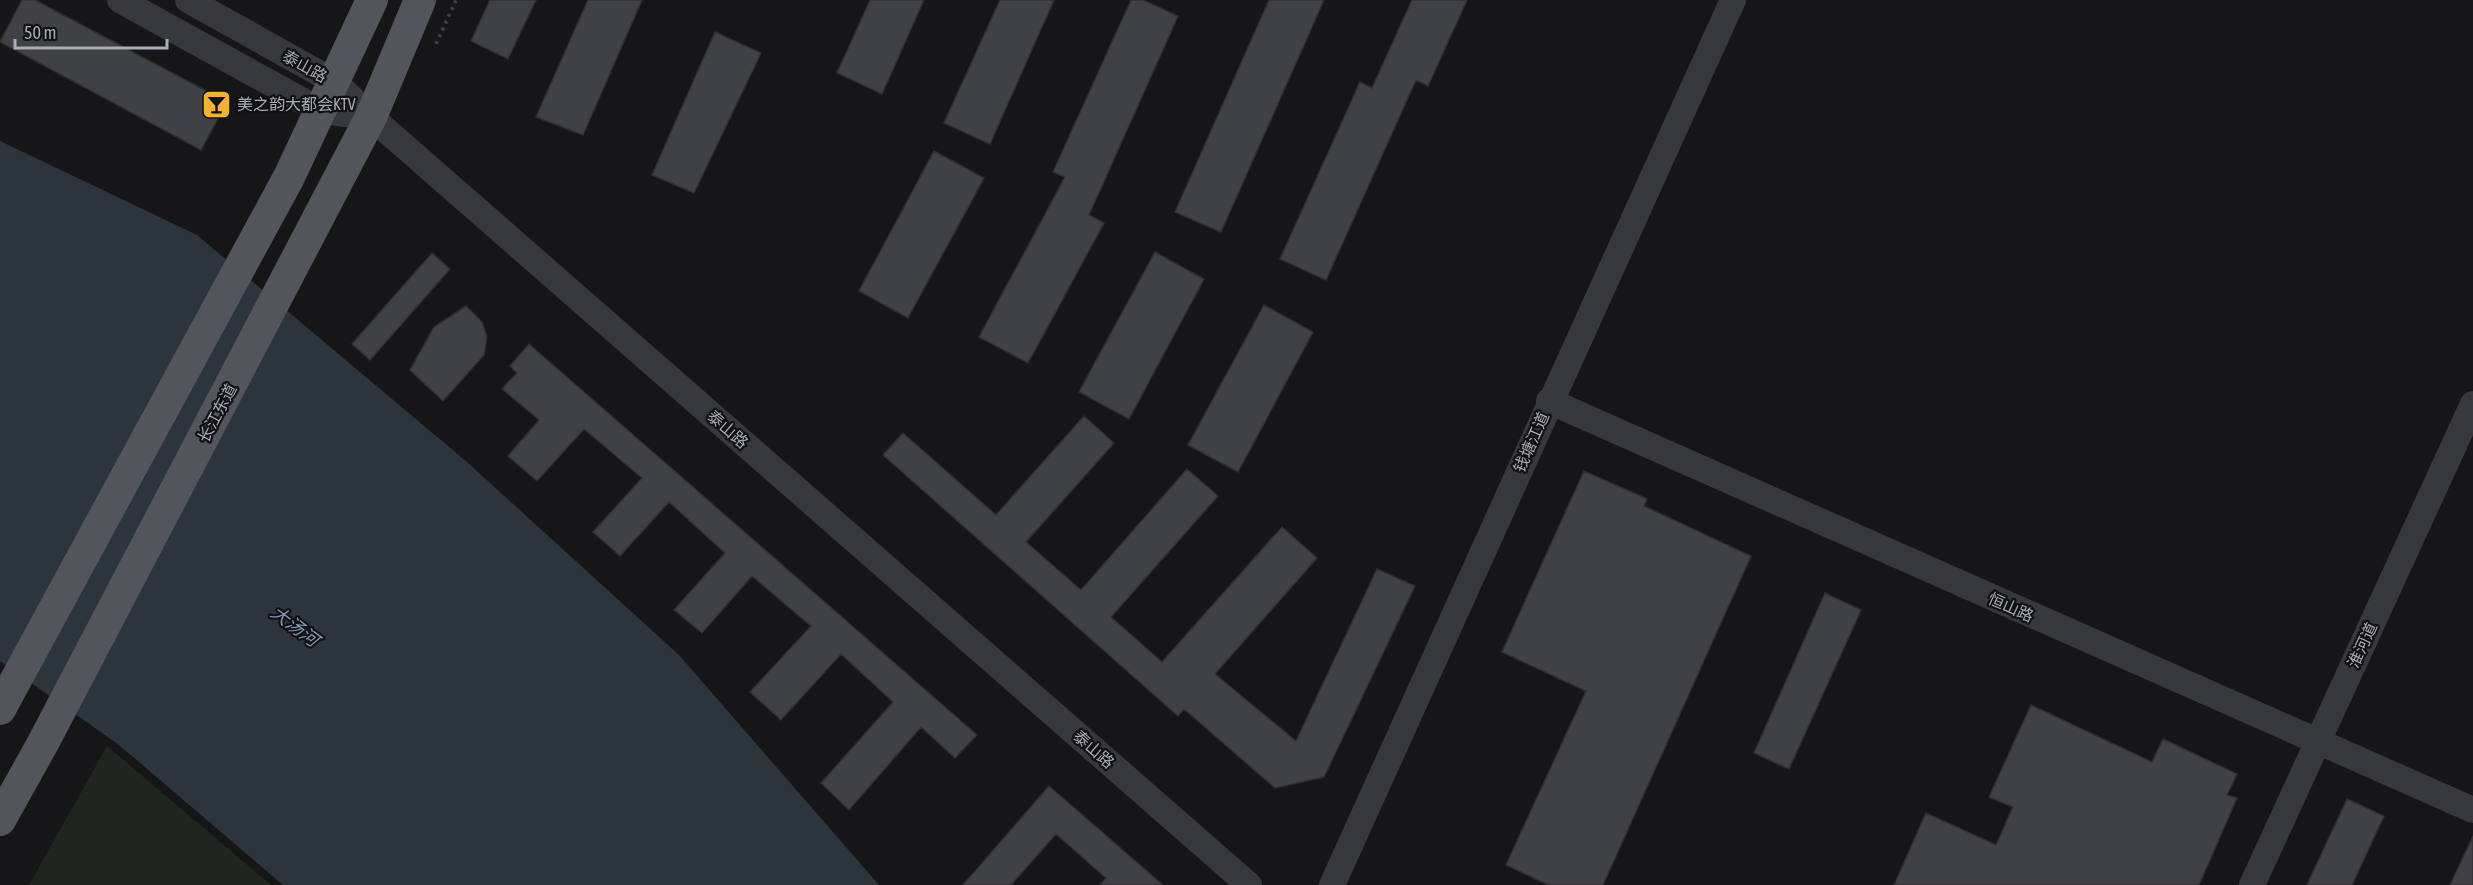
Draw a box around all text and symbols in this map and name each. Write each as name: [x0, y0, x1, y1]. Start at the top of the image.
scale bar: [15, 12, 166, 50]
text: 50 m: [24, 22, 56, 43]
street label: 泰山路: [280, 46, 330, 86]
bar icon: 美之韵大都会KTV: [200, 88, 232, 120]
place label: 美之韵大都会KTV: [237, 95, 356, 113]
street label: 长江东道: [194, 381, 240, 445]
street label: 泰山路: [704, 406, 752, 452]
street label: 钱塘江道: [1510, 409, 1552, 475]
street label: 恒山路: [1985, 589, 2037, 625]
water label: 大汤河: [267, 601, 325, 652]
street label: 淮河道: [2344, 619, 2380, 671]
street label: 泰山路: [1070, 726, 1118, 772]

